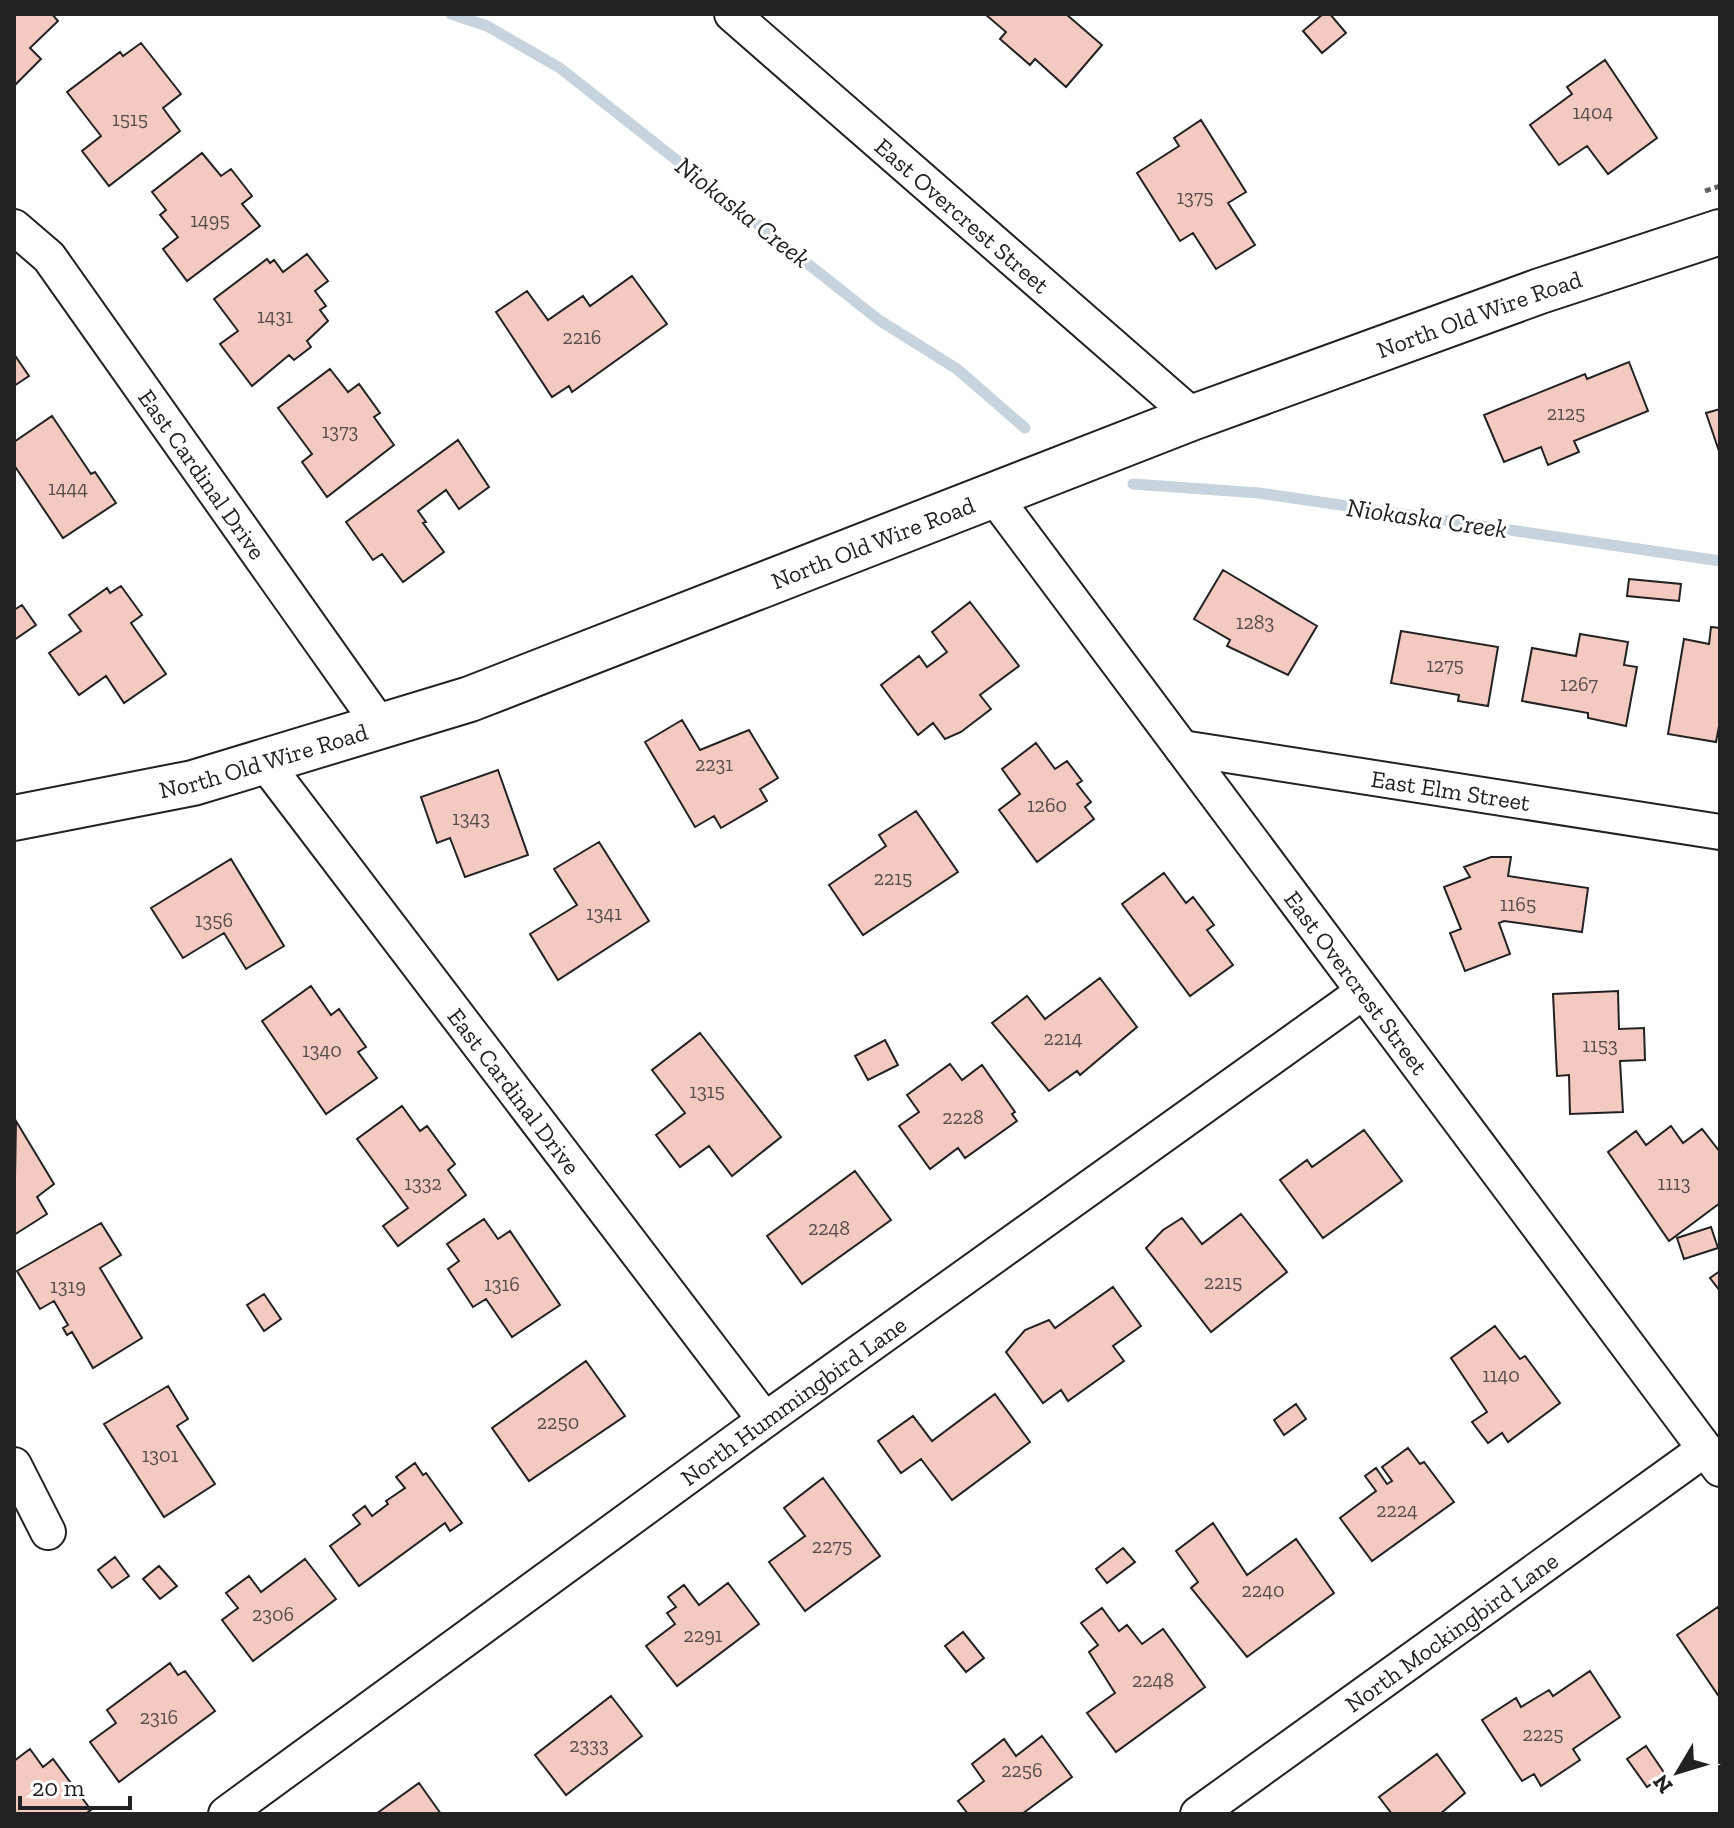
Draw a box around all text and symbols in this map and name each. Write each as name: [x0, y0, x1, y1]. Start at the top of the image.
house number: 1404: [1573, 100, 1614, 124]
house number: 1515: [112, 107, 148, 131]
street label: East Overcrest Street: [869, 131, 1056, 299]
water label: Niokaska Creek: [669, 149, 817, 275]
house number: 1375: [1176, 185, 1214, 209]
house number: 1495: [190, 208, 230, 232]
street label: North Old Wire Road: [1373, 264, 1585, 364]
house number: 1431: [257, 304, 293, 328]
house number: 2216: [563, 325, 601, 349]
street label: East Cardinal Drive: [133, 384, 272, 565]
house number: 2125: [1547, 401, 1585, 425]
house number: 1373: [322, 419, 358, 443]
house number: 1444: [48, 476, 88, 500]
street label: North Old Wire Road: [767, 489, 978, 595]
water label: Niokaska Creek: [1344, 491, 1510, 545]
house number: 1283: [1236, 610, 1274, 634]
house number: 1275: [1426, 653, 1464, 677]
house number: 1267: [1560, 672, 1599, 696]
street label: North Old Wire Road: [157, 716, 371, 804]
house number: 2231: [695, 752, 733, 776]
street label: East Elm Street: [1369, 763, 1532, 817]
house number: 1260: [1027, 793, 1067, 817]
house number: 1343: [452, 806, 490, 830]
house number: 2215: [874, 866, 912, 890]
street label: East Overcrest Street: [1279, 885, 1435, 1080]
house number: 1165: [1500, 892, 1536, 916]
house number: 1341: [586, 901, 622, 925]
house number: 1356: [195, 908, 233, 932]
street label: East Cardinal Drive: [442, 1002, 587, 1180]
house number: 2214: [1043, 1026, 1083, 1050]
house number: 1153: [1582, 1033, 1618, 1057]
house number: 1340: [302, 1038, 342, 1062]
house number: 1315: [689, 1079, 725, 1103]
house number: 2228: [942, 1105, 984, 1129]
house number: 1332: [404, 1171, 442, 1195]
house number: 1113: [1658, 1171, 1690, 1195]
house number: 2248: [808, 1216, 850, 1240]
house number: 2215: [1204, 1270, 1242, 1294]
house number: 1316: [484, 1272, 520, 1296]
house number: 1319: [50, 1274, 86, 1298]
street label: North Hummingbird Lane: [675, 1309, 912, 1492]
house number: 1140: [1482, 1363, 1520, 1387]
house number: 2250: [537, 1410, 579, 1434]
house number: 1301: [142, 1443, 179, 1467]
house number: 2224: [1376, 1498, 1418, 1522]
house number: 2275: [812, 1534, 852, 1558]
street label: North Mockingbird Lane: [1339, 1545, 1563, 1718]
house number: 2240: [1242, 1578, 1284, 1602]
house number: 2306: [252, 1602, 294, 1626]
house number: 2291: [684, 1623, 723, 1647]
house number: 2248: [1132, 1668, 1174, 1692]
house number: 2316: [140, 1705, 178, 1729]
house number: 2225: [1522, 1722, 1564, 1746]
north arrow: [1638, 1732, 1718, 1812]
house number: 2333: [569, 1733, 609, 1757]
house number: 2256: [1001, 1758, 1043, 1782]
scale bar: [20, 1760, 130, 1810]
text: N: [1647, 1769, 1678, 1799]
text: 20 m: [32, 1773, 85, 1802]

